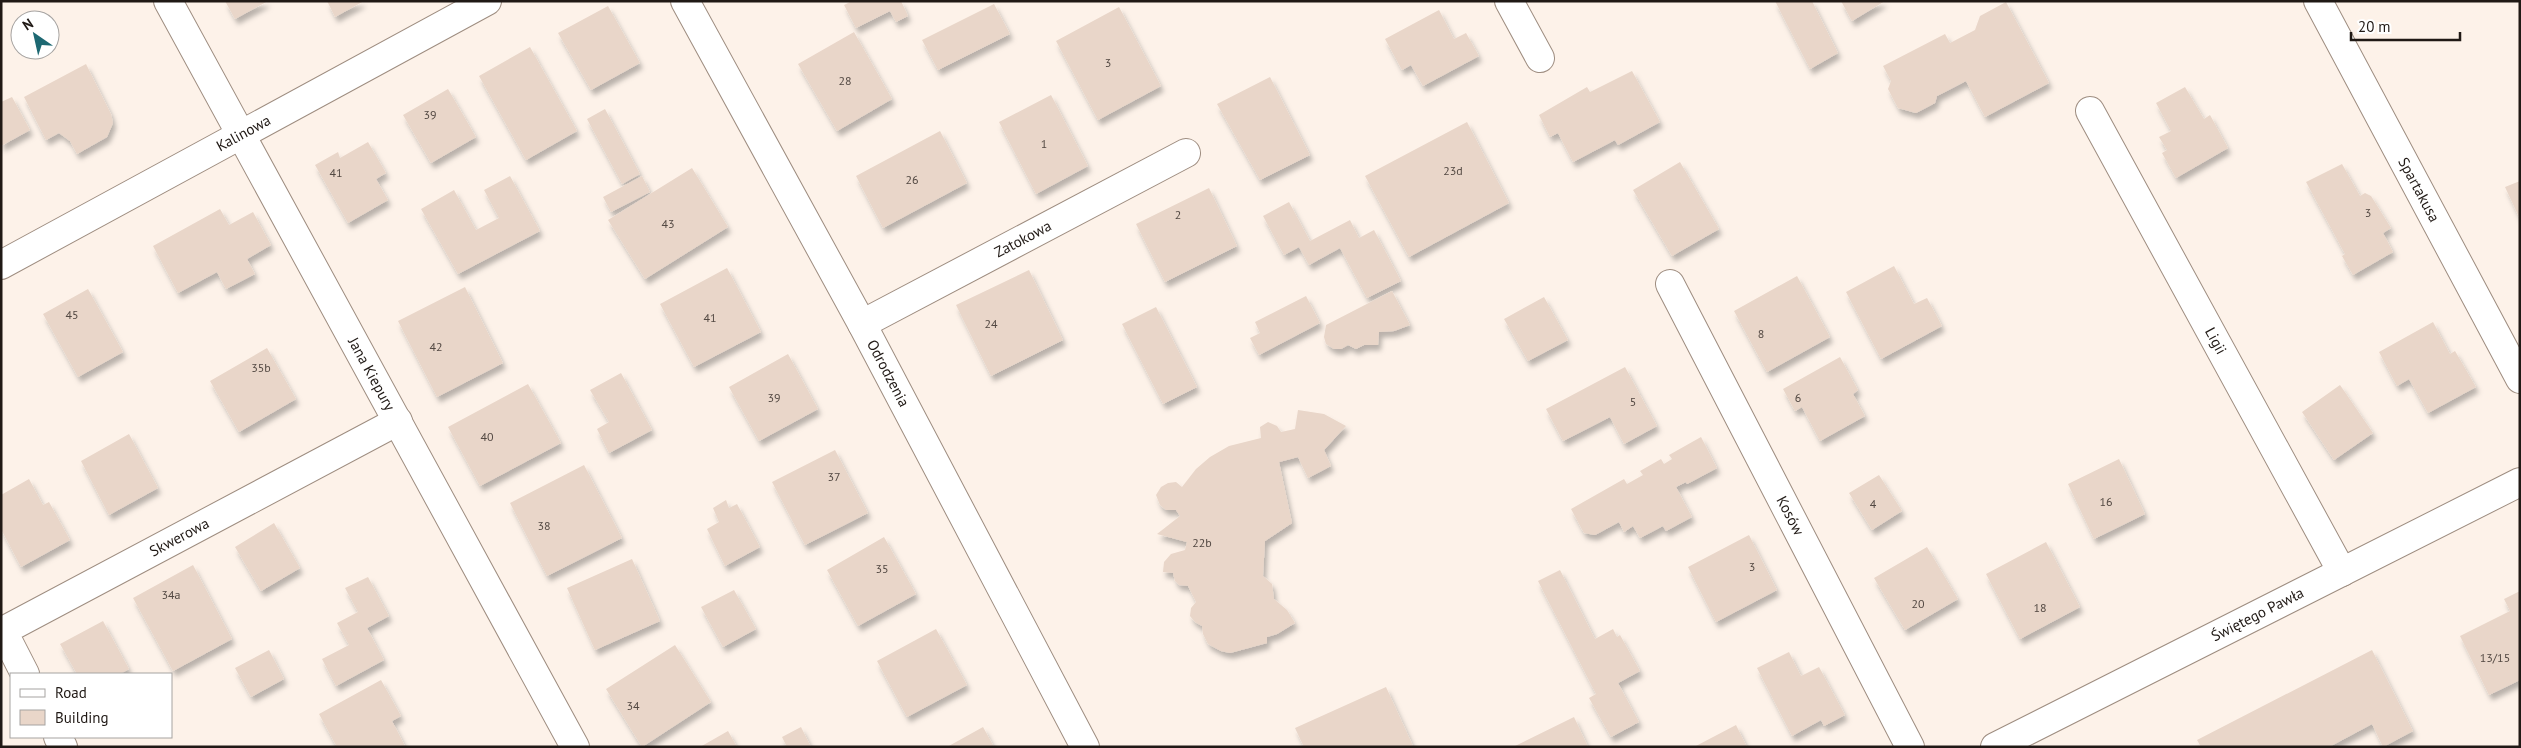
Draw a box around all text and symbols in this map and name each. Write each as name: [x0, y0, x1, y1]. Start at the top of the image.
north arrow: [10, 10, 60, 60]
scale bar: [2351, 10, 2460, 42]
text: N: [19, 14, 37, 34]
text: 20 m: [2358, 17, 2391, 36]
house number: 3: [1105, 55, 1111, 70]
house number: 28: [838, 73, 852, 88]
house number: 39: [423, 107, 437, 122]
street label: Kalinowa: [213, 110, 274, 155]
house number: 1: [1041, 136, 1047, 151]
street label: Spartakusa: [2394, 154, 2444, 225]
house number: 23d: [1443, 163, 1463, 178]
house number: 41: [329, 165, 343, 180]
house number: 26: [905, 172, 919, 187]
house number: 3: [2365, 205, 2371, 220]
house number: 2: [1175, 207, 1181, 222]
house number: 43: [661, 216, 675, 231]
street label: Zatokowa: [991, 216, 1054, 261]
house number: 45: [65, 307, 79, 322]
house number: 41: [703, 310, 717, 325]
house number: 24: [984, 316, 998, 331]
street label: Ligii: [2201, 324, 2231, 357]
house number: 8: [1758, 326, 1764, 341]
street label: Jana Kiepury: [344, 333, 400, 414]
street label: Odrodzenia: [863, 336, 914, 410]
house number: 42: [429, 339, 443, 354]
house number: 35b: [251, 360, 271, 375]
house number: 39: [767, 390, 781, 405]
house number: 6: [1795, 390, 1801, 405]
house number: 5: [1630, 394, 1636, 409]
house number: 40: [480, 429, 494, 444]
house number: 37: [827, 469, 841, 484]
street label: Kosów: [1773, 493, 1809, 538]
house number: 16: [2099, 494, 2113, 509]
house number: 4: [1870, 496, 1877, 511]
street label: Skwerowa: [146, 513, 212, 560]
house number: 38: [537, 518, 551, 533]
house number: 22b: [1192, 535, 1212, 550]
house number: 3: [1749, 559, 1755, 574]
house number: 35: [875, 561, 889, 576]
street label: Świętego Pawła: [2208, 583, 2307, 645]
house number: 34a: [161, 587, 181, 602]
house number: 20: [1911, 596, 1925, 611]
house number: 18: [2033, 600, 2047, 615]
house number: 13/15: [2480, 650, 2510, 665]
legend: [10, 673, 172, 738]
text: Road: [55, 683, 87, 702]
house number: 34: [626, 698, 640, 713]
text: Building: [55, 708, 109, 727]

